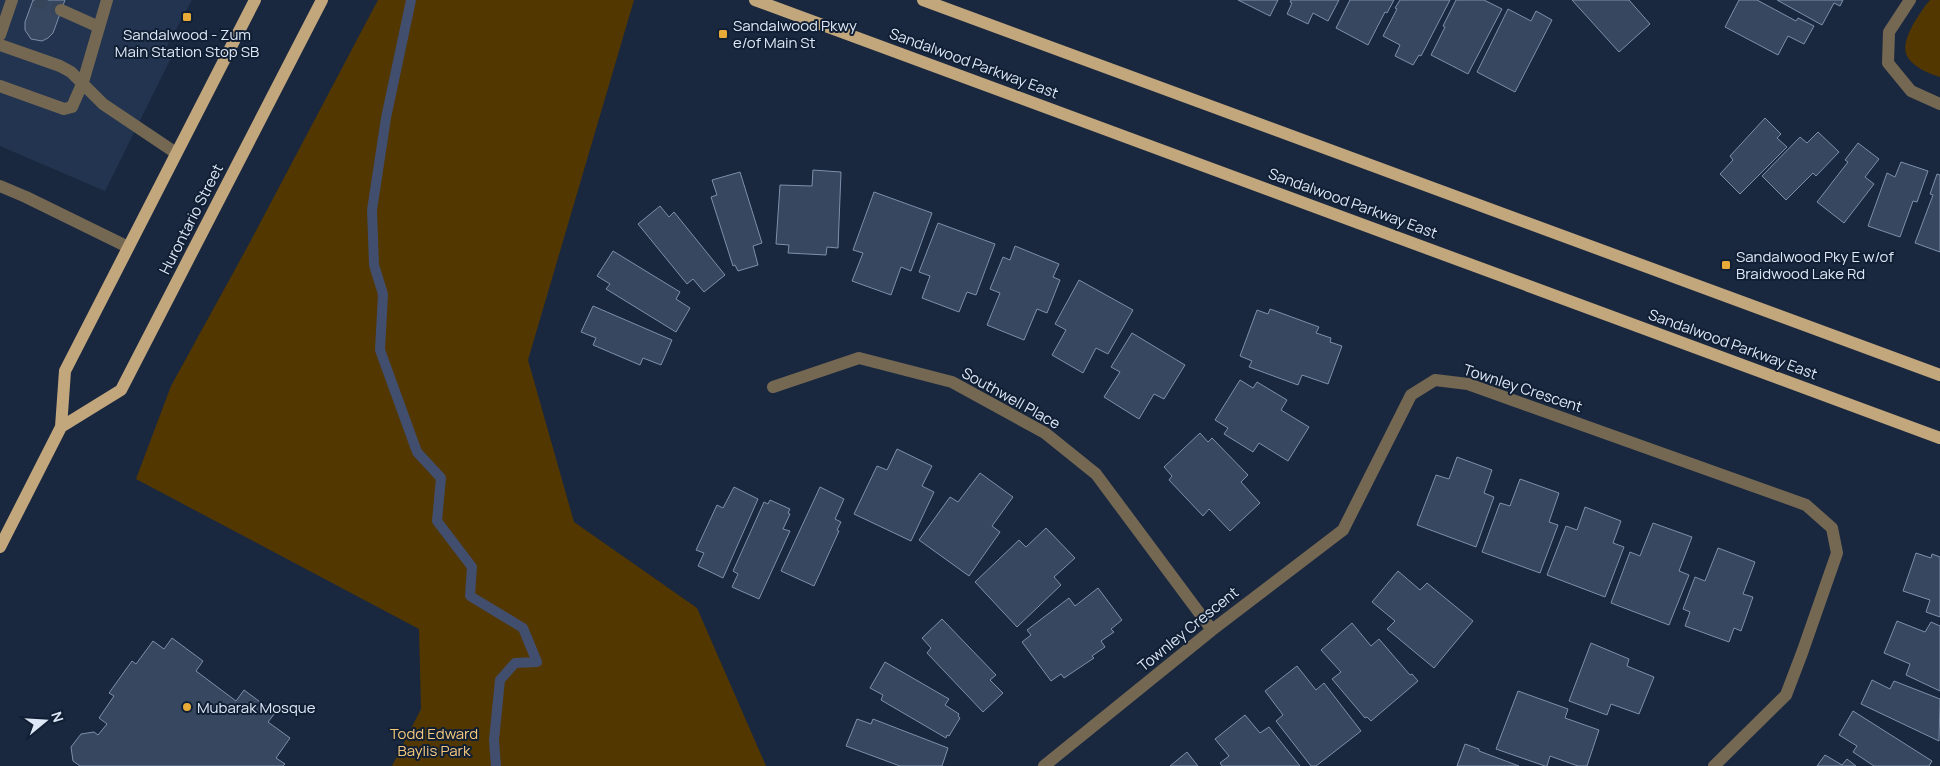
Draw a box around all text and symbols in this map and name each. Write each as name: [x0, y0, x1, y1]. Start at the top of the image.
marker: Sandalwood - Zum Main Station Stop SB: [181, 11, 193, 23]
place label: Sandalwood Pkwy e/of Main St: [733, 15, 857, 53]
street label: Sandalwood Parkway East: [887, 23, 1061, 103]
place label: Sandalwood - Zum Main Station Stop SB: [115, 24, 259, 62]
marker: Sandalwood Pkwy e/of Main St: [717, 28, 729, 40]
street label: Hurontario Street: [154, 160, 228, 278]
street label: Sandalwood Parkway East: [1266, 163, 1440, 243]
place label: Sandalwood Pky E w/of Braidwood Lake Rd: [1736, 246, 1894, 284]
marker: Sandalwood Pky E w/of Braidwood Lake Rd: [1720, 259, 1732, 271]
street label: Sandalwood Parkway East: [1646, 304, 1820, 384]
street label: Townley Crescent: [1461, 359, 1585, 417]
street label: Southwell Place: [958, 362, 1064, 434]
street label: Townley Crescent: [1133, 582, 1243, 676]
north arrow: [20, 696, 70, 746]
place label: Mubarak Mosque: [197, 697, 316, 718]
marker: Mubarak Mosque: [181, 701, 193, 713]
text: N: [47, 709, 68, 725]
park label: Todd Edward Baylis Park: [390, 723, 478, 761]

